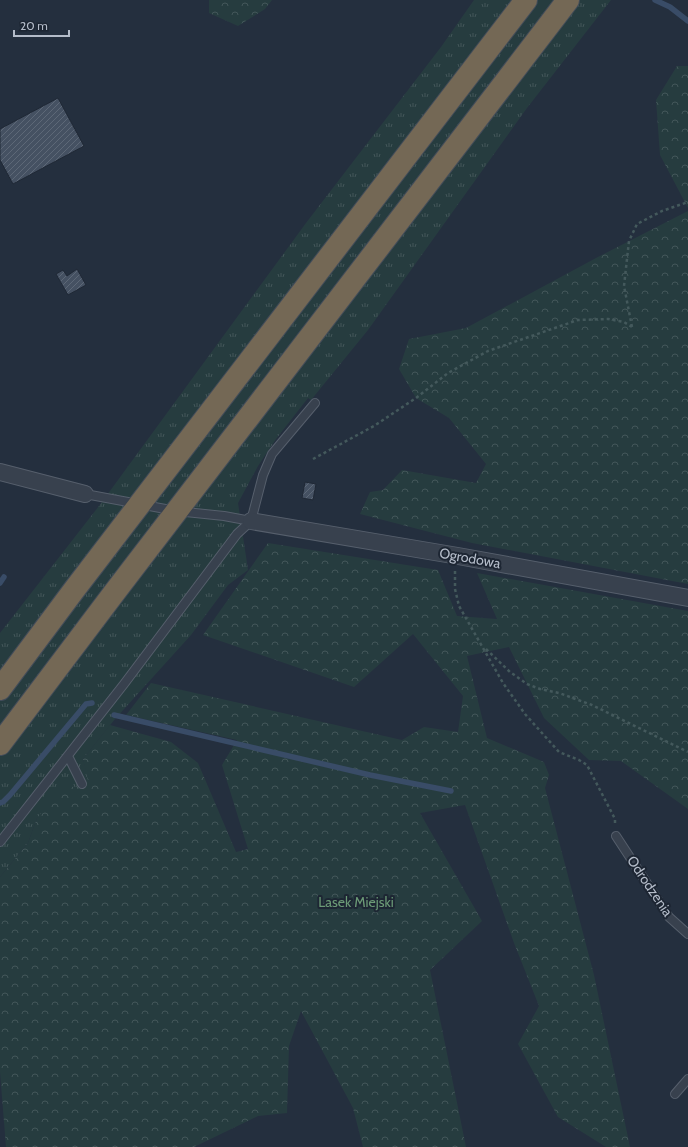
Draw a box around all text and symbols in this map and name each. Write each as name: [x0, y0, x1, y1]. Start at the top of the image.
scale bar: [14, 12, 69, 38]
text: 20 m: [20, 18, 48, 33]
street label: Ogrodowa: [438, 544, 502, 572]
street label: Odrodzenia: [623, 852, 677, 920]
park label: Lasek Miejski: [318, 893, 394, 911]

